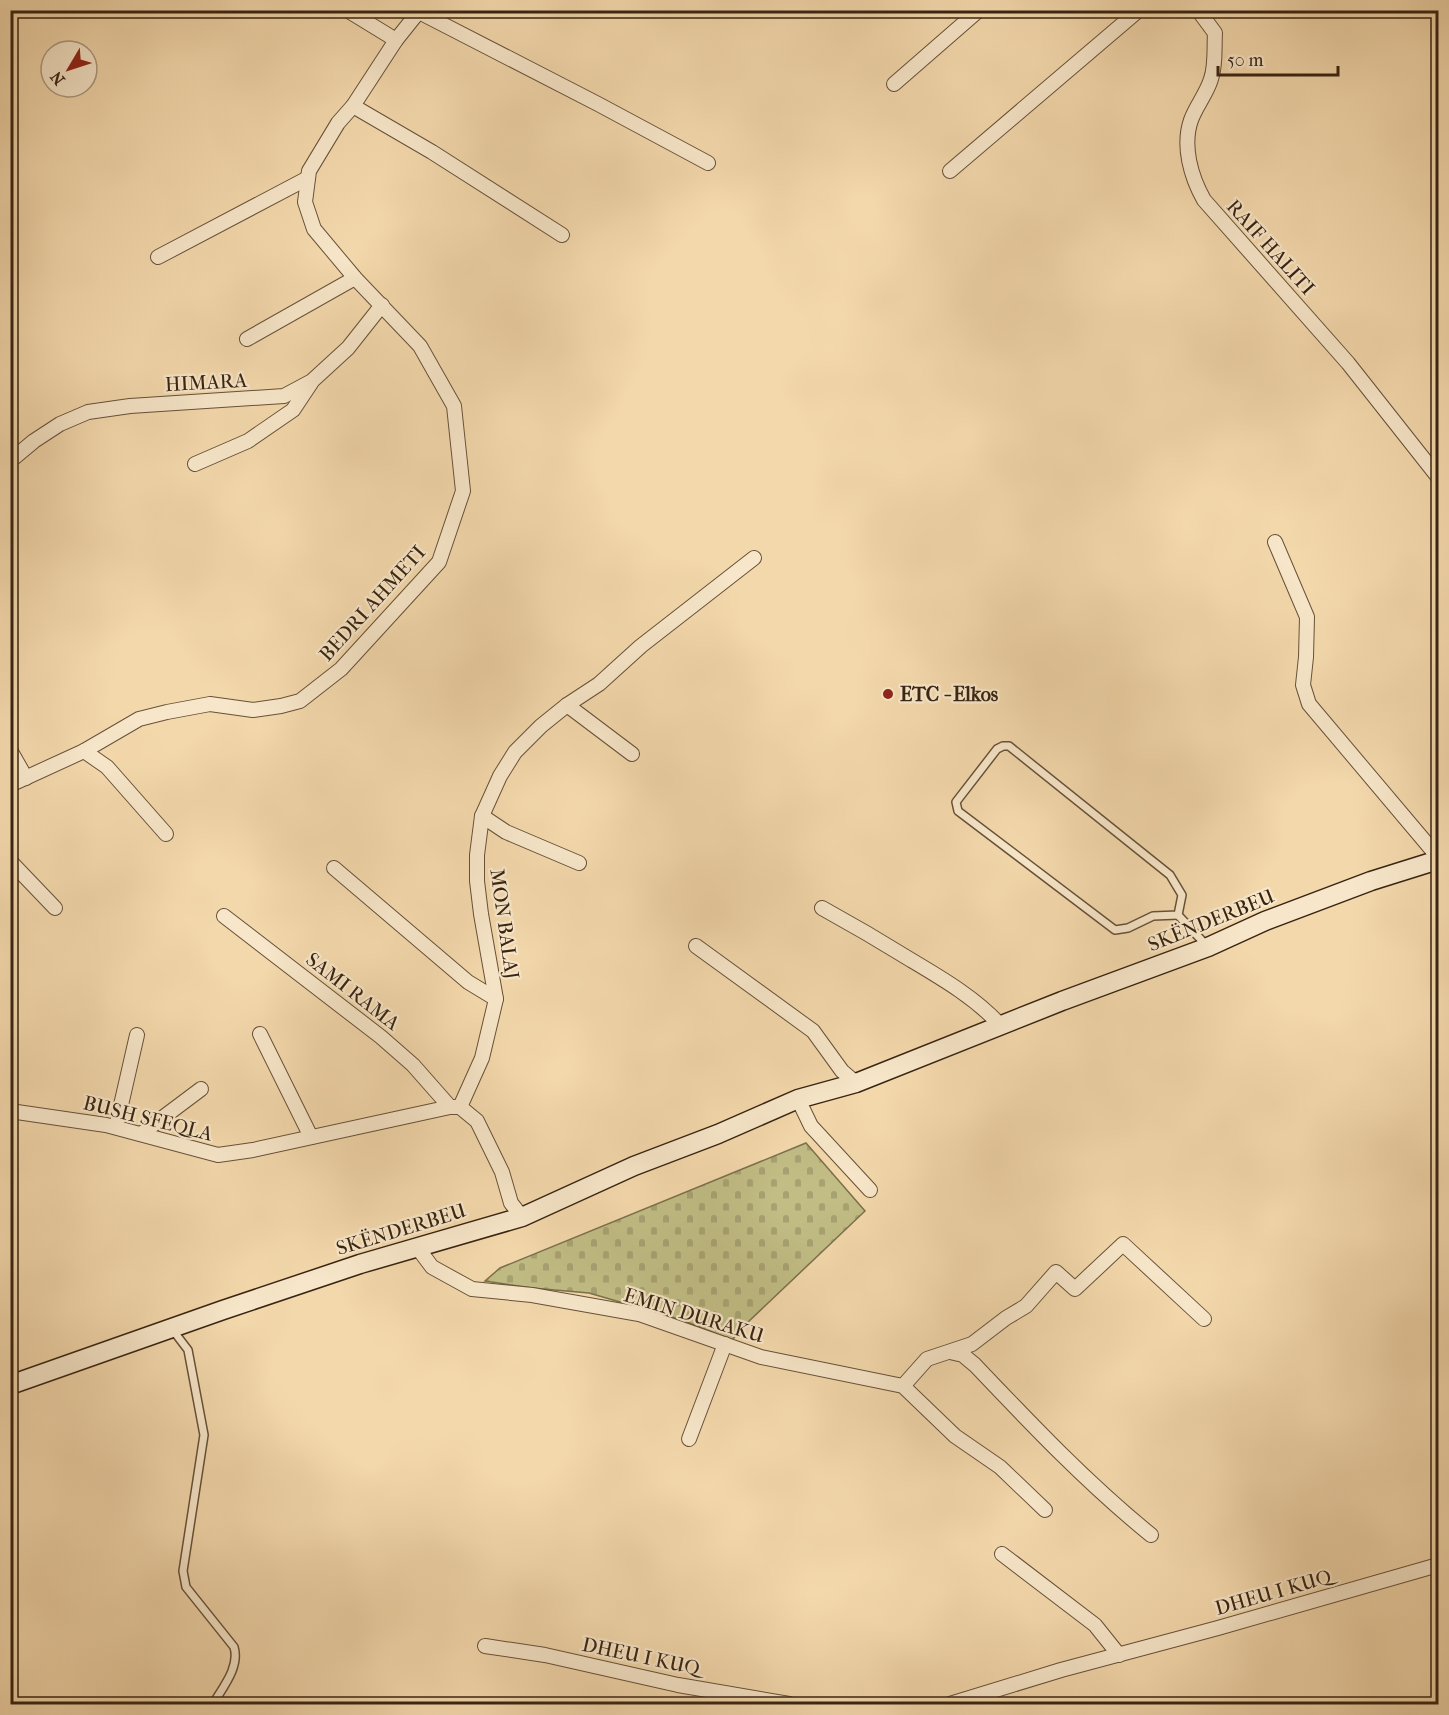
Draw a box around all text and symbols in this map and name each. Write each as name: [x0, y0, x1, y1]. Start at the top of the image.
north arrow: [39, 39, 99, 99]
scale bar: [1218, 39, 1338, 77]
text: 50 m: [1227, 50, 1264, 71]
text: N: [46, 67, 69, 89]
street label: RAIF HALITI: [1222, 195, 1320, 300]
street label: HIMARA: [164, 369, 249, 396]
street label: BEDRI AHMETI: [315, 541, 430, 666]
place label: ETC - Elkos: [900, 683, 999, 706]
marker: ETC - Elkos: [881, 687, 895, 701]
street label: MON BALAJ: [485, 867, 524, 981]
street label: SKËNDERBEU: [1144, 883, 1278, 956]
street label: SAMI RAMA: [301, 948, 405, 1036]
street label: BUSH SFEQLA: [81, 1091, 216, 1146]
street label: SKËNDERBEU: [333, 1198, 469, 1260]
street label: EMIN DURAKU: [621, 1283, 767, 1348]
street label: DHEU I KUQ: [1212, 1563, 1340, 1620]
street label: DHEU I KUQ: [580, 1633, 708, 1682]

